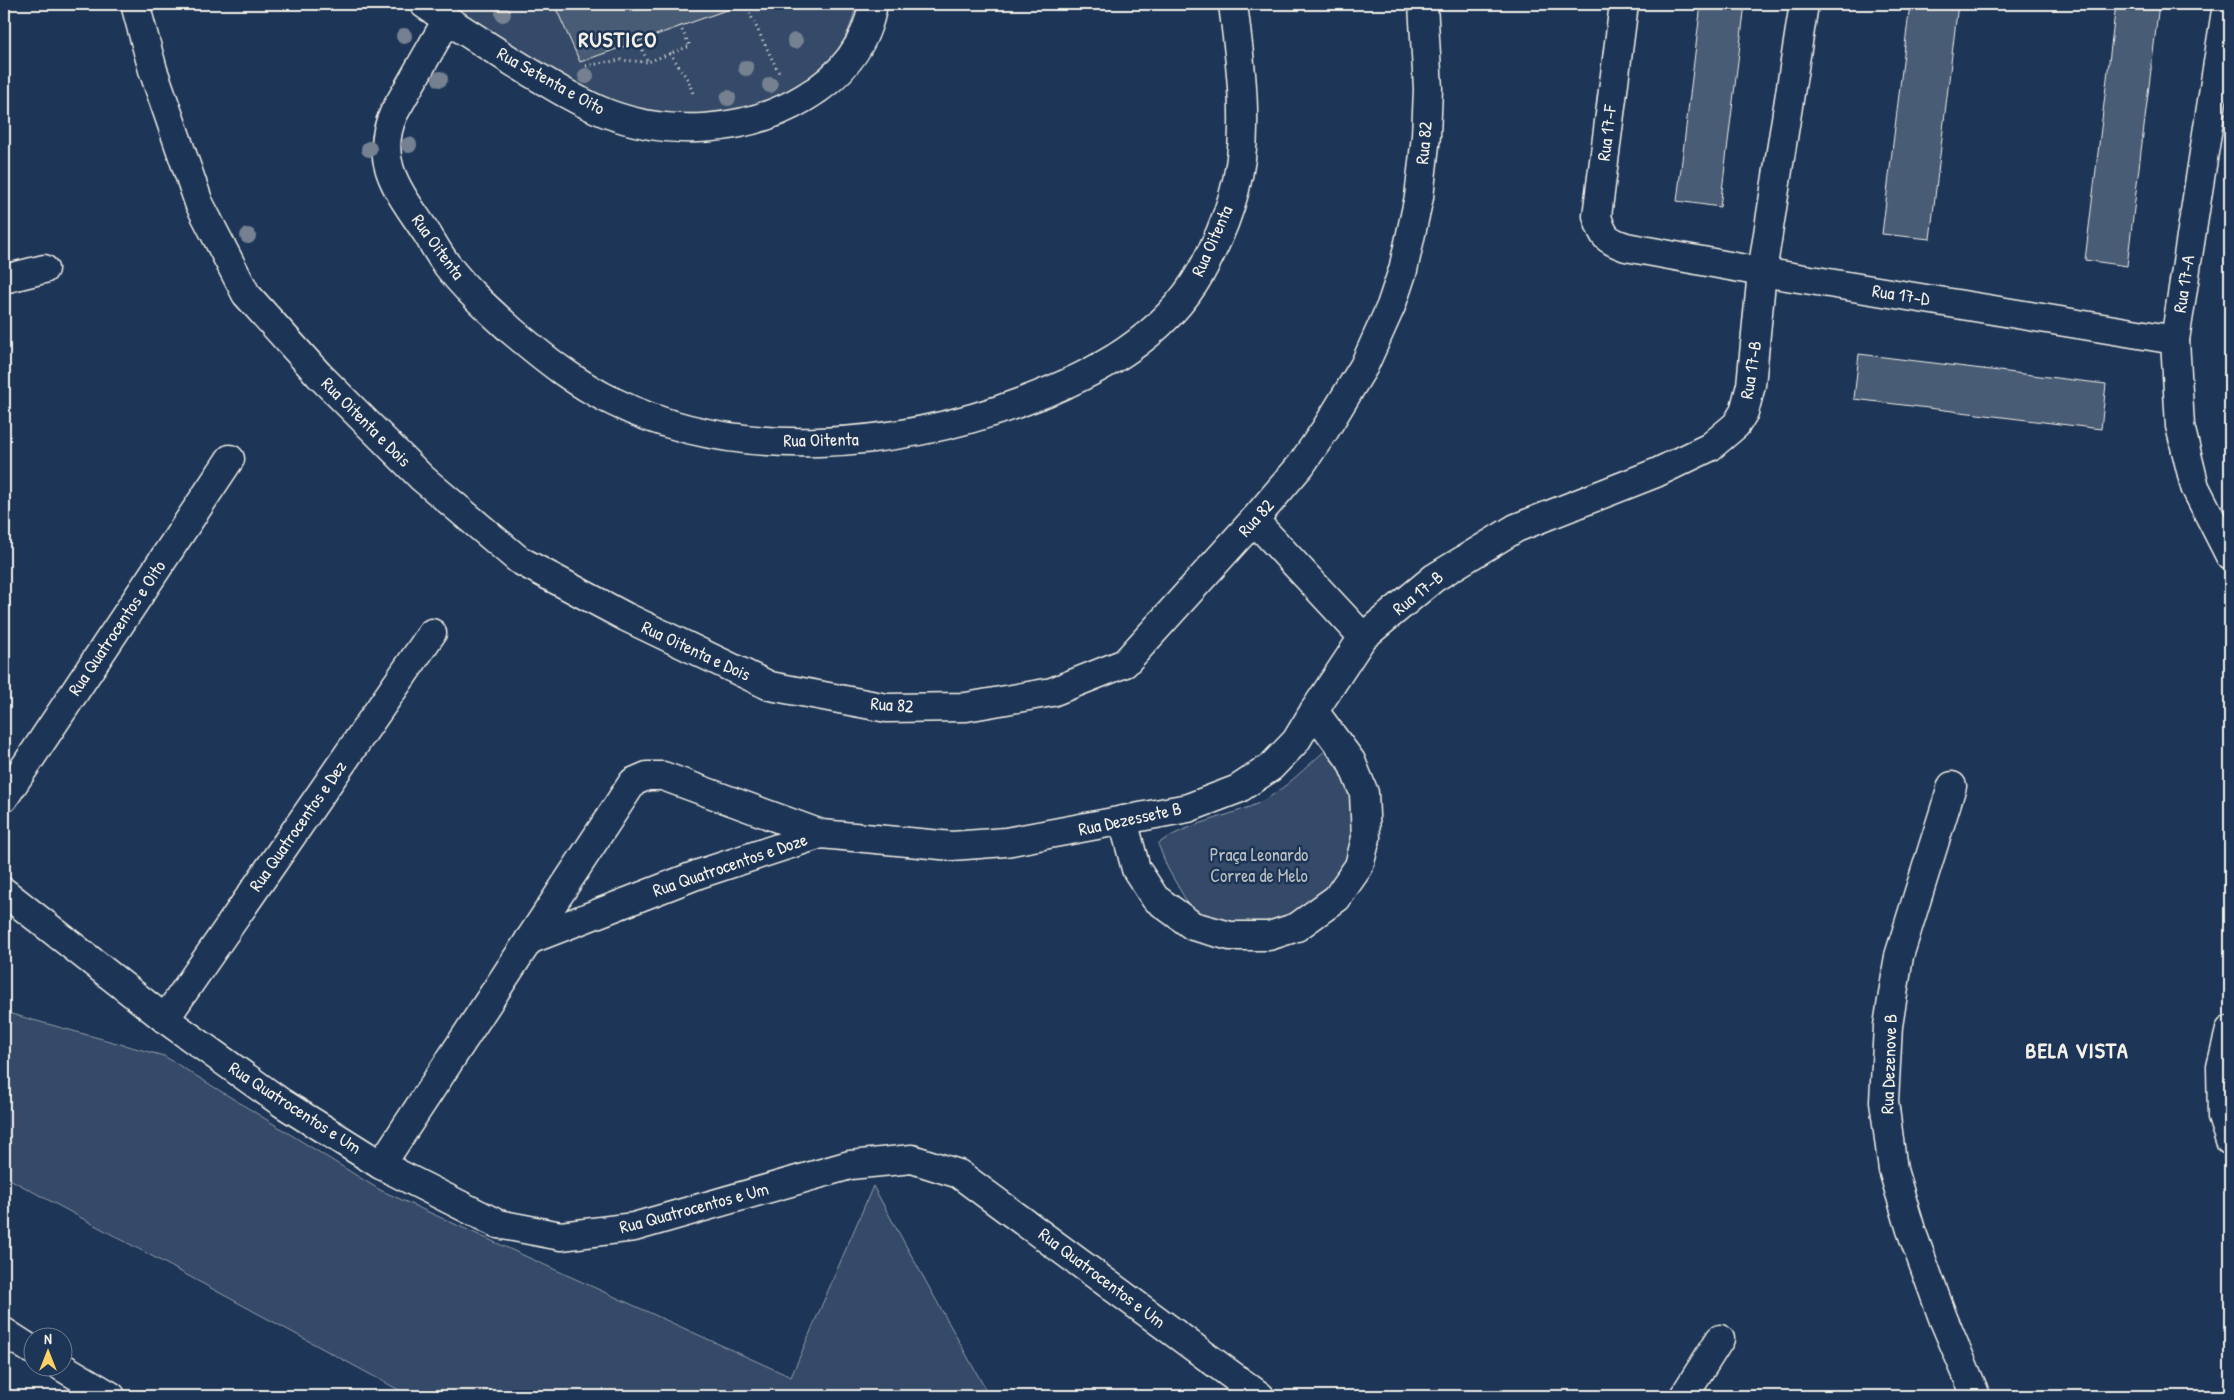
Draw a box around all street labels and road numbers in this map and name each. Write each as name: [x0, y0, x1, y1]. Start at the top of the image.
street label: Rua Setenta e Oito: [493, 41, 610, 121]
street label: Rua 17-F: [1591, 102, 1622, 162]
street label: Rua 82: [1409, 120, 1438, 165]
street label: Rua Oitenta: [1185, 201, 1238, 280]
street label: Rua Oitenta: [406, 209, 471, 285]
street label: Rua 17-A: [2167, 253, 2200, 315]
street label: Rua 17-D: [1871, 278, 1932, 311]
street label: Rua 17-B: [1734, 339, 1767, 401]
street label: Rua Oitenta e Dois: [316, 371, 417, 472]
street label: Rua Oitenta: [783, 426, 859, 453]
street label: Rua 82: [1232, 493, 1280, 542]
street label: Rua Quatrocentos e Oito: [62, 555, 171, 700]
street label: Rua 17-B: [1387, 565, 1448, 621]
street label: Rua Oitenta e Dois: [638, 614, 755, 687]
street label: Rua 82: [870, 691, 915, 719]
street label: Rua Quatrocentos e Dez: [243, 755, 352, 896]
street label: Rua Dezessete B: [1076, 795, 1184, 842]
street label: Rua Quatrocentos e Doze: [649, 826, 810, 903]
street label: Rua Dezenove B: [1874, 1013, 1903, 1114]
street label: Rua Quatrocentos e Um: [224, 1055, 366, 1160]
street label: Rua Quatrocentos e Um: [617, 1176, 771, 1239]
street label: Rua Quatrocentos e Um: [1034, 1222, 1171, 1334]

